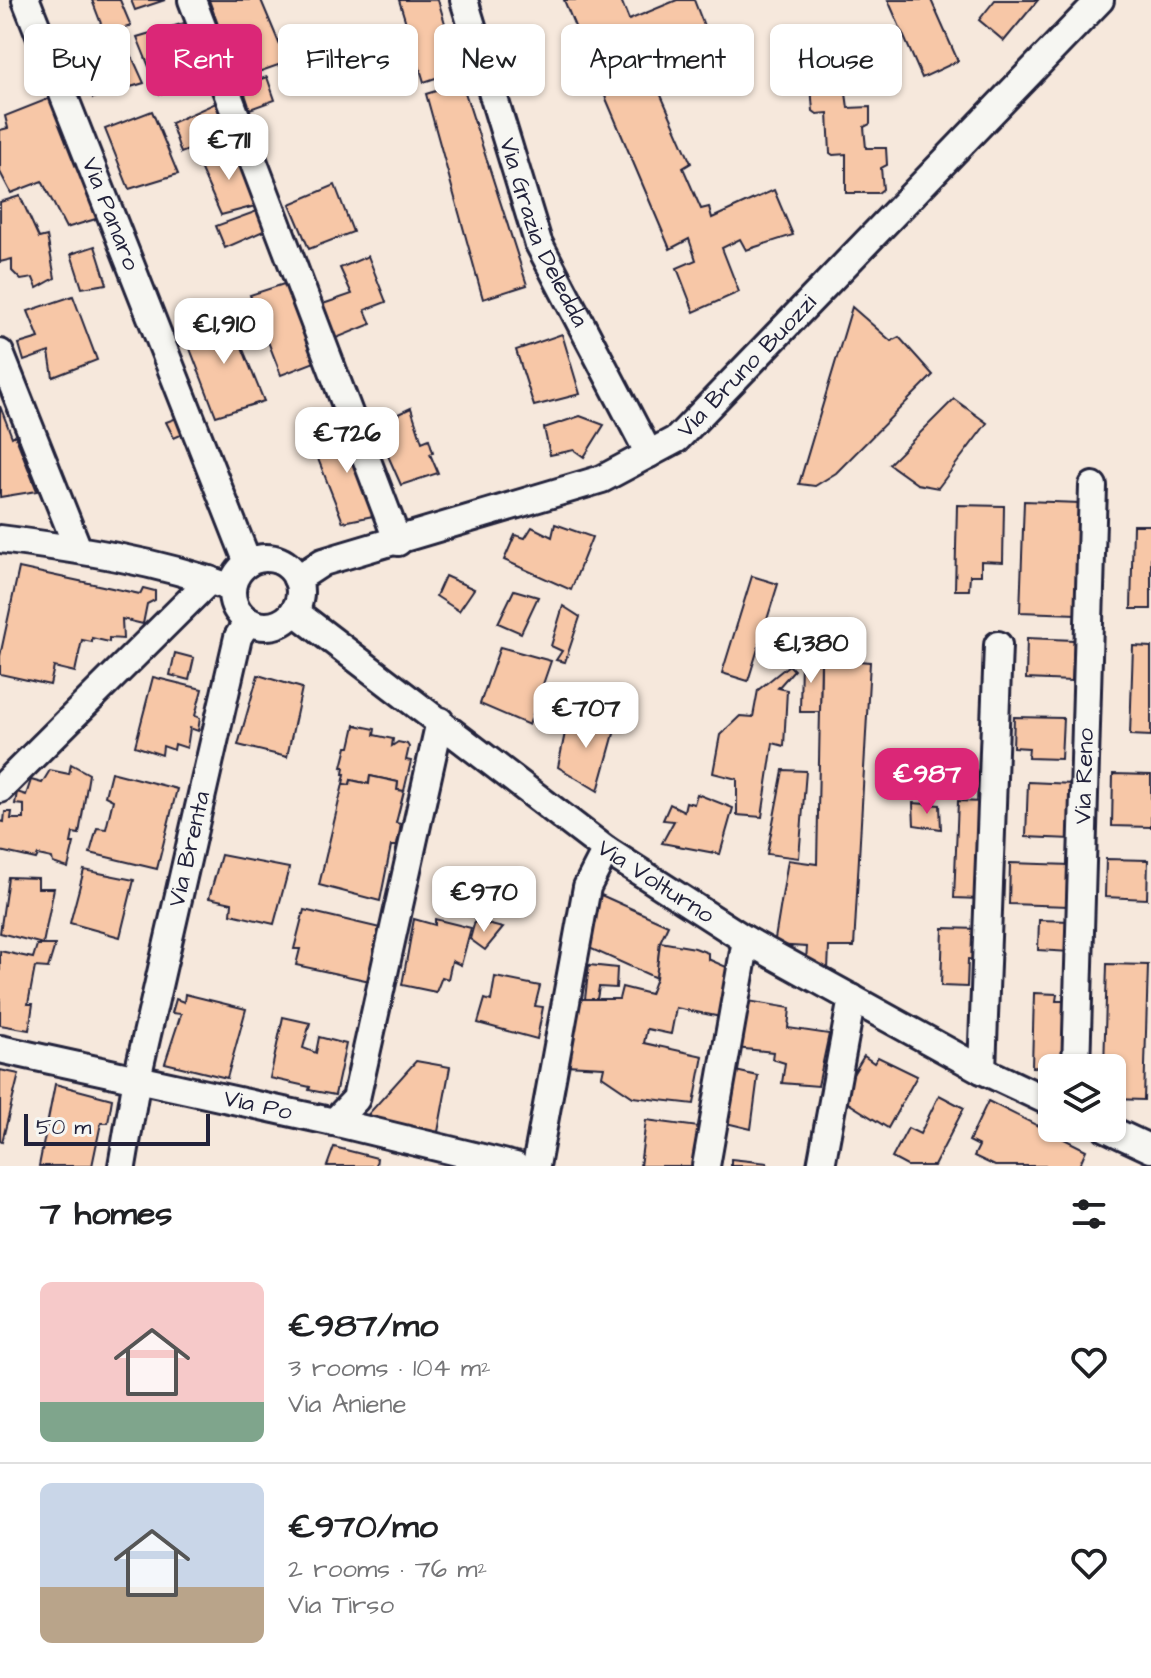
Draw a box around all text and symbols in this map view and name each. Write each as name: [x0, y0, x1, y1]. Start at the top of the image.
chip: Buy: [24, 24, 130, 96]
chip: Rent: [146, 24, 262, 96]
chip: Filters: [278, 24, 418, 96]
chip: New: [434, 24, 545, 96]
chip: Apartment: [561, 24, 754, 96]
chip: House: [770, 24, 902, 96]
pin: €711: [182, 114, 276, 182]
text: €711: [207, 122, 251, 158]
street label: Via Grazia Deledda: [490, 134, 597, 333]
street label: Via Panaro: [73, 152, 148, 276]
street label: Via Bruno Buozzi: [669, 287, 825, 446]
pin: €1,910: [159, 298, 289, 366]
text: €1,910: [192, 306, 256, 342]
pin: €726: [300, 407, 394, 475]
text: €726: [313, 415, 381, 451]
pin: €1,380: [746, 617, 876, 685]
text: €1,380: [773, 625, 849, 661]
pin: €707: [539, 682, 633, 750]
text: €707: [551, 690, 621, 726]
street label: Via Reno: [1066, 727, 1103, 825]
pin: €987: [880, 748, 974, 816]
text: €987: [893, 756, 961, 792]
street label: Via Brenta: [160, 788, 219, 910]
street label: Via Volturno: [589, 832, 721, 933]
pin: €970: [437, 866, 531, 934]
text: €970: [450, 874, 518, 910]
map controls: [1038, 1054, 1126, 1142]
button: layers: [1038, 1054, 1126, 1142]
street label: Via Po: [220, 1081, 296, 1129]
scale bar: [24, 1110, 210, 1146]
text: 50 m: [36, 1112, 91, 1143]
text: 7 homes: [40, 1190, 172, 1238]
icon: filters: [1067, 1192, 1111, 1236]
text: €987/mo: [288, 1302, 438, 1350]
icon: home: [104, 1314, 200, 1410]
icon: heart: [1067, 1340, 1111, 1384]
text: 3 rooms · 104 m²: [288, 1350, 491, 1386]
text: Via Aniene: [288, 1386, 407, 1422]
text: €970/mo: [288, 1503, 438, 1551]
icon: home: [104, 1515, 200, 1611]
icon: heart: [1067, 1541, 1111, 1585]
text: 2 rooms · 76 m²: [288, 1551, 487, 1587]
text: Via Tirso: [288, 1587, 394, 1623]

